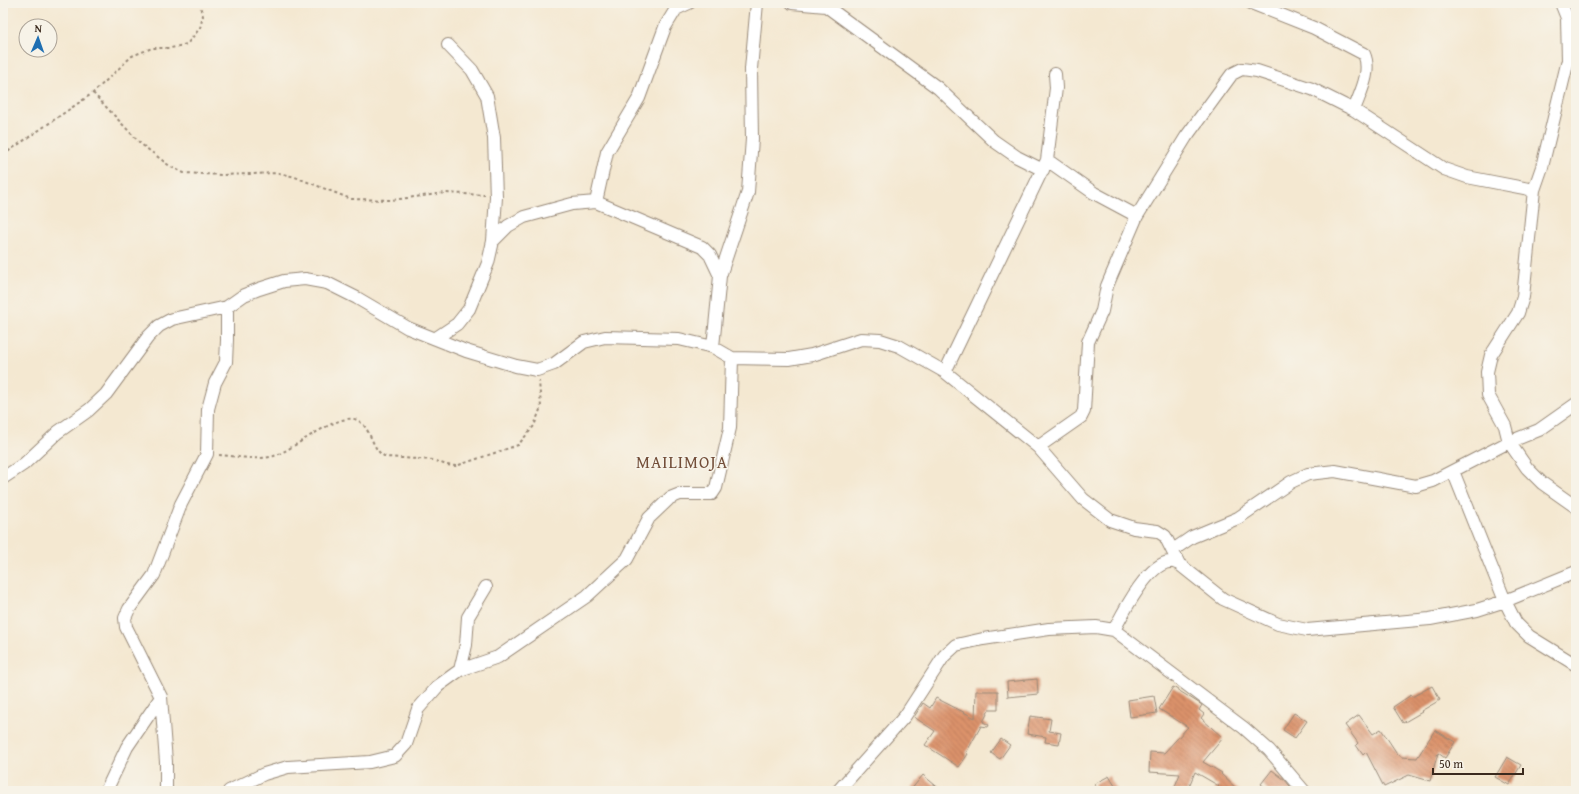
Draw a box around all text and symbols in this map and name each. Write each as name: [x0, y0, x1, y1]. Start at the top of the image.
north arrow: [18, 18, 58, 58]
text: N: [34, 20, 43, 36]
district label: MAILIMOJA: [636, 449, 728, 474]
scale bar: [1433, 750, 1523, 776]
text: 50 m: [1439, 755, 1463, 772]

